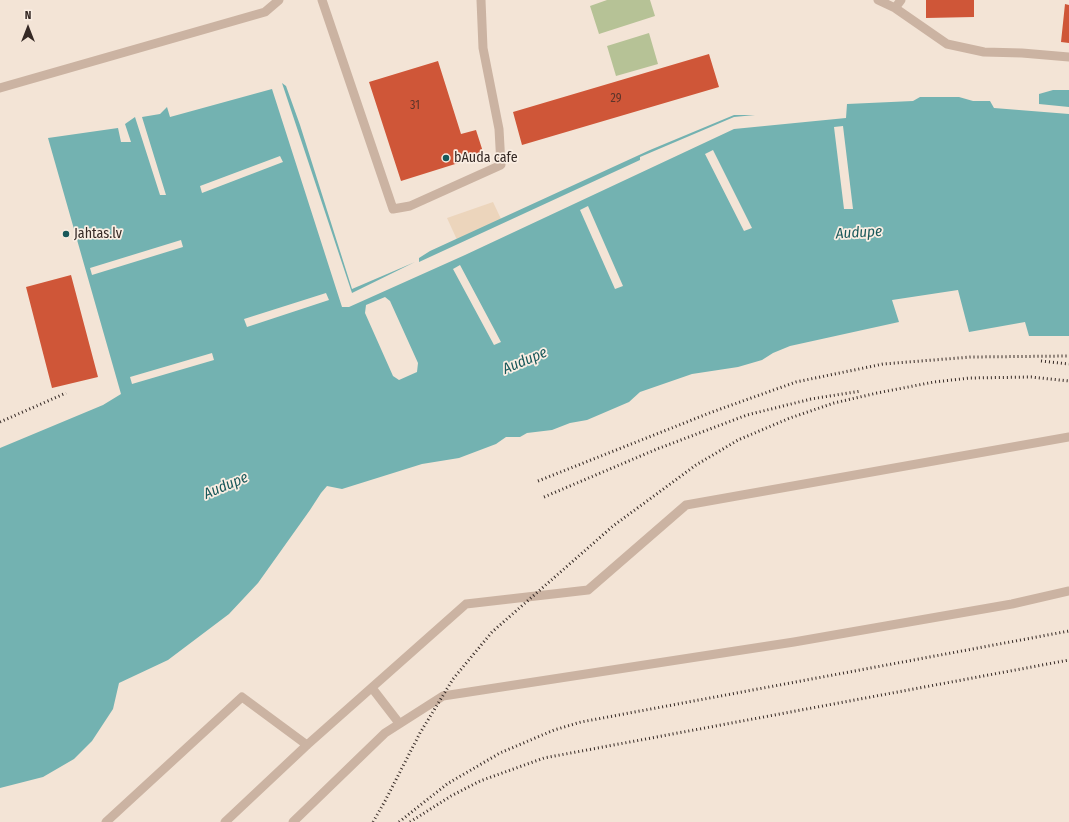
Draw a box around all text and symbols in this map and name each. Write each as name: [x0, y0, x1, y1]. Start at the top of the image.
north arrow: [8, 8, 48, 48]
text: N: [25, 9, 31, 22]
house number: 29: [610, 92, 622, 106]
house number: 31: [410, 99, 420, 113]
place label: bAuda cafe: [454, 150, 518, 166]
marker: bAuda cafe: [441, 153, 451, 163]
water label: Audupe: [835, 223, 883, 243]
place label: Jahtas.lv: [74, 226, 122, 242]
marker: Jahtas.lv: [61, 229, 71, 239]
water label: Audupe: [500, 344, 550, 378]
water label: Audupe: [201, 469, 251, 503]

